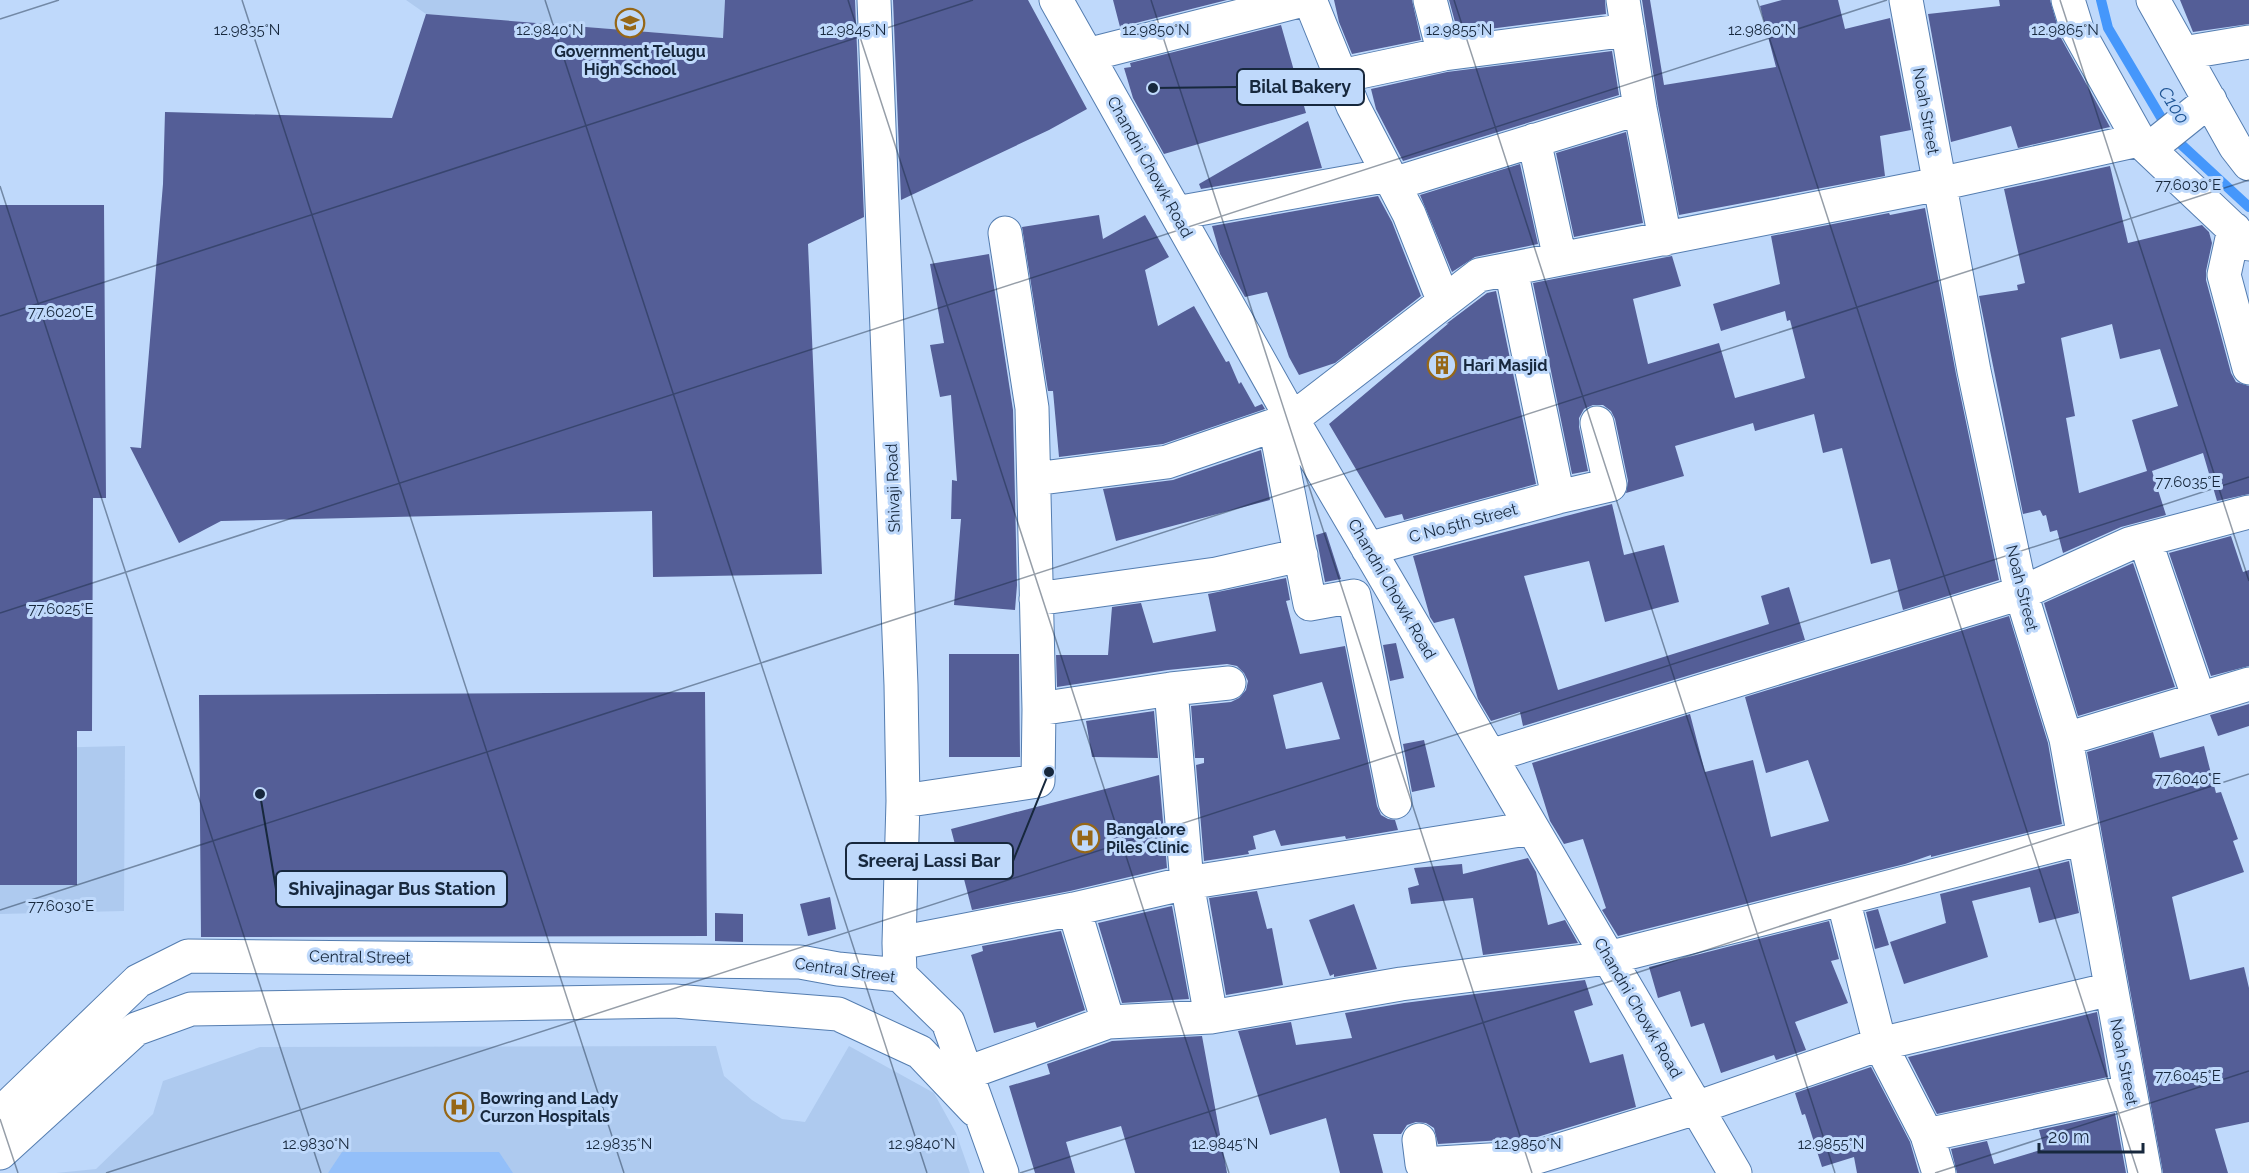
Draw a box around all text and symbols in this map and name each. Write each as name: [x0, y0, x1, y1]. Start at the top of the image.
school or university icon: Government Telugu High School: [614, 7, 646, 39]
text: 12.9835°N: [214, 21, 280, 39]
text: 12.9840°N: [516, 21, 584, 39]
text: 12.9845°N: [820, 21, 886, 39]
text: 12.9850°N: [1122, 21, 1190, 39]
text: 12.9855°N: [1426, 21, 1492, 39]
text: 12.9860°N: [1728, 21, 1796, 39]
text: 12.9865°N: [2031, 21, 2099, 39]
place label: Government Telugu High School: [554, 42, 706, 79]
street label: Noah Street: [1909, 66, 1943, 157]
callout: Bilal Bakery: [1237, 69, 1364, 105]
text: Bilal Bakery: [1249, 76, 1351, 97]
water label: C100: [2154, 82, 2194, 128]
street label: Chandni Chowk Road: [1103, 93, 1197, 241]
text: 77.6030°E: [2155, 176, 2221, 194]
text: 77.6020°E: [28, 303, 94, 321]
building icon: Hari Masjid: [1426, 349, 1458, 381]
place label: Hari Masjid: [1463, 356, 1548, 375]
street label: Shivaji Road: [882, 443, 904, 533]
text: 77.6035°E: [2155, 473, 2221, 491]
street label: C No.5th Street: [1407, 499, 1520, 547]
street label: Chandni Chowk Road: [1344, 516, 1440, 662]
street label: Noah Street: [2002, 543, 2042, 634]
text: 77.6025°E: [28, 600, 94, 618]
text: 77.6040°E: [2155, 770, 2221, 788]
place label: Bangalore Piles Clinic: [1106, 820, 1189, 857]
hospital icon: Bangalore Piles Clinic: [1069, 822, 1101, 854]
callout: Sreeraj Lassi Bar: [846, 843, 1013, 879]
text: Sreeraj Lassi Bar: [858, 850, 1000, 871]
callout: Shivajinagar Bus Station: [276, 871, 507, 907]
text: Shivajinagar Bus Station: [288, 878, 496, 899]
text: 77.6030°E: [28, 897, 94, 915]
street label: Chandni Chowk Road: [1590, 935, 1686, 1081]
street label: Central Street: [309, 947, 412, 967]
street label: Central Street: [793, 954, 897, 987]
street label: Noah Street: [2106, 1017, 2142, 1108]
text: 77.6045°E: [2155, 1067, 2221, 1085]
place label: Bowring and Lady Curzon Hospitals: [480, 1089, 618, 1126]
hospital icon: Bowring and Lady Curzon Hospitals: [443, 1091, 475, 1123]
scale bar: [2039, 1116, 2142, 1154]
text: 20 m: [2048, 1126, 2090, 1147]
text: 12.9830°N: [282, 1135, 350, 1153]
text: 12.9835°N: [586, 1135, 652, 1153]
text: 12.9840°N: [888, 1135, 956, 1153]
text: 12.9845°N: [1192, 1135, 1258, 1153]
text: 12.9850°N: [1494, 1135, 1562, 1153]
text: 12.9855°N: [1798, 1135, 1864, 1153]

